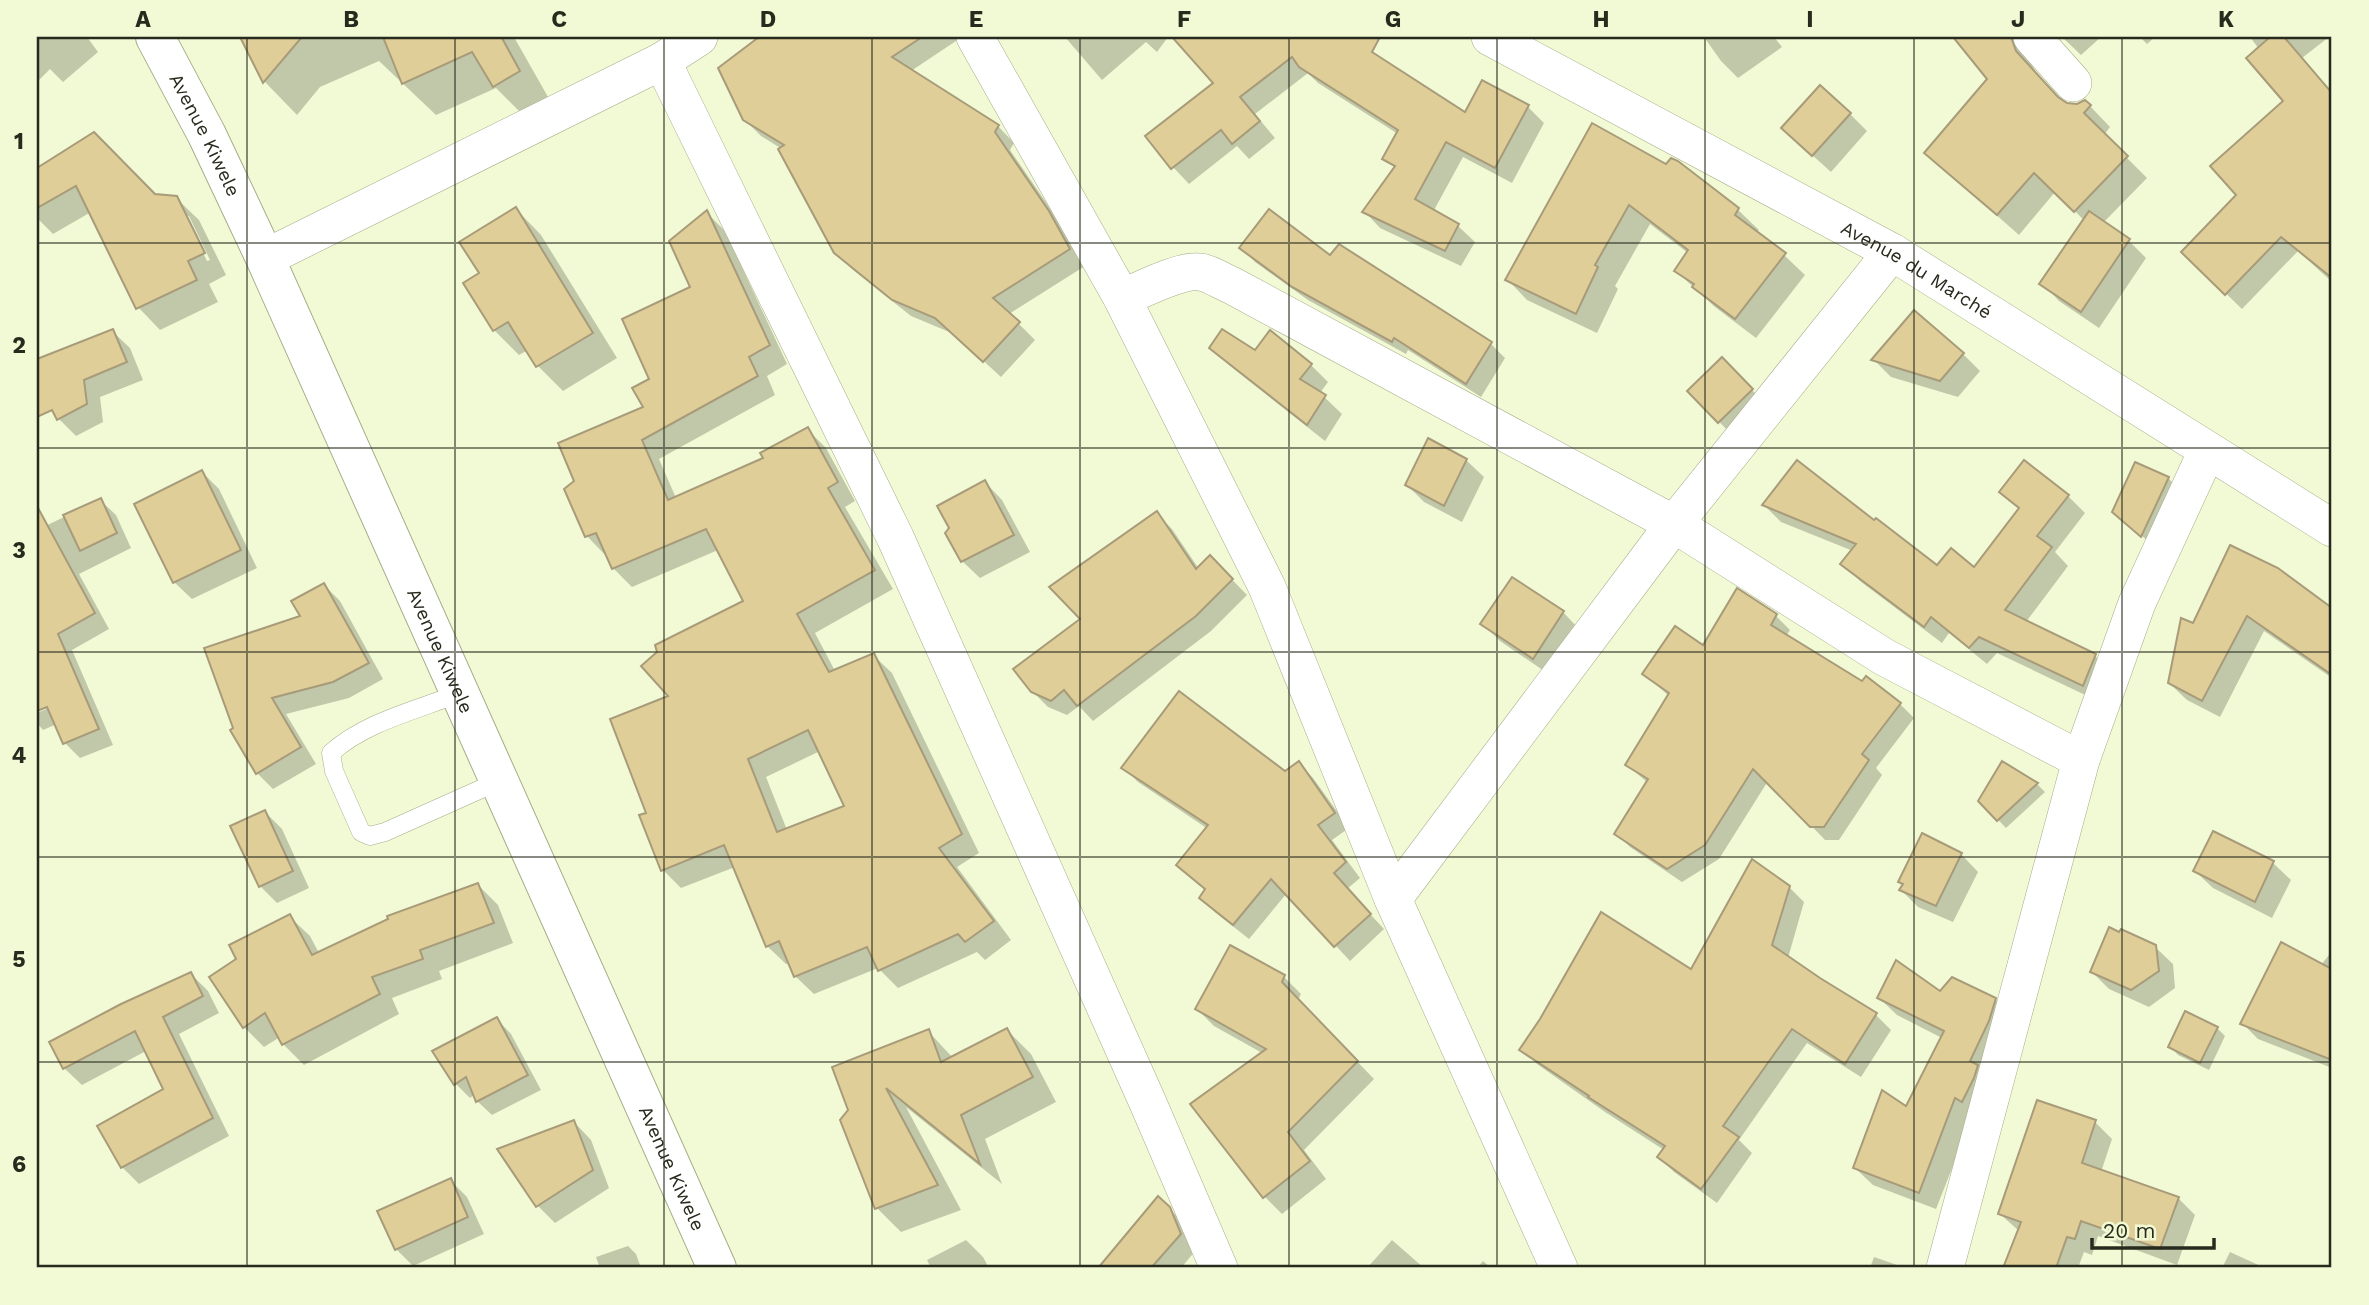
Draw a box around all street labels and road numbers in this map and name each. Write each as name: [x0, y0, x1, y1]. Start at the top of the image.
street label: Avenue Kiwele: [164, 70, 245, 200]
street label: Avenue du Marché: [1837, 216, 1996, 324]
street label: Avenue Kiwele: [402, 585, 478, 717]
street label: Avenue Kiwele: [634, 1102, 710, 1234]

